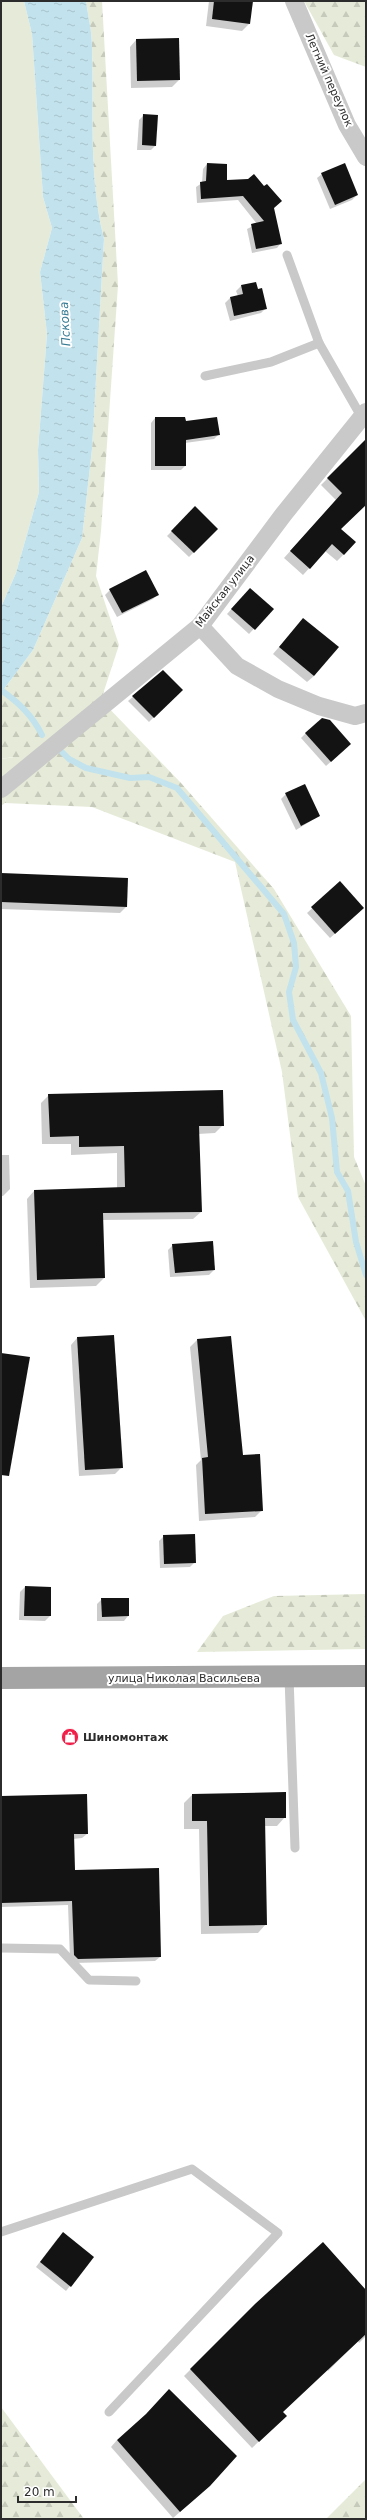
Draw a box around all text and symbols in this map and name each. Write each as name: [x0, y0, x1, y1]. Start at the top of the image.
street label: Летний переулок: [303, 31, 356, 129]
water label: Пскова: [57, 301, 73, 347]
street label: Майская улица: [193, 552, 257, 630]
street label: улица Николая Васильева: [108, 1672, 260, 1685]
shop icon: Шиномонтаж: [60, 1727, 80, 1747]
place label: Шиномонтаж: [83, 1731, 168, 1744]
scale bar: [18, 2478, 76, 2504]
text: 20 m: [24, 2485, 55, 2499]

